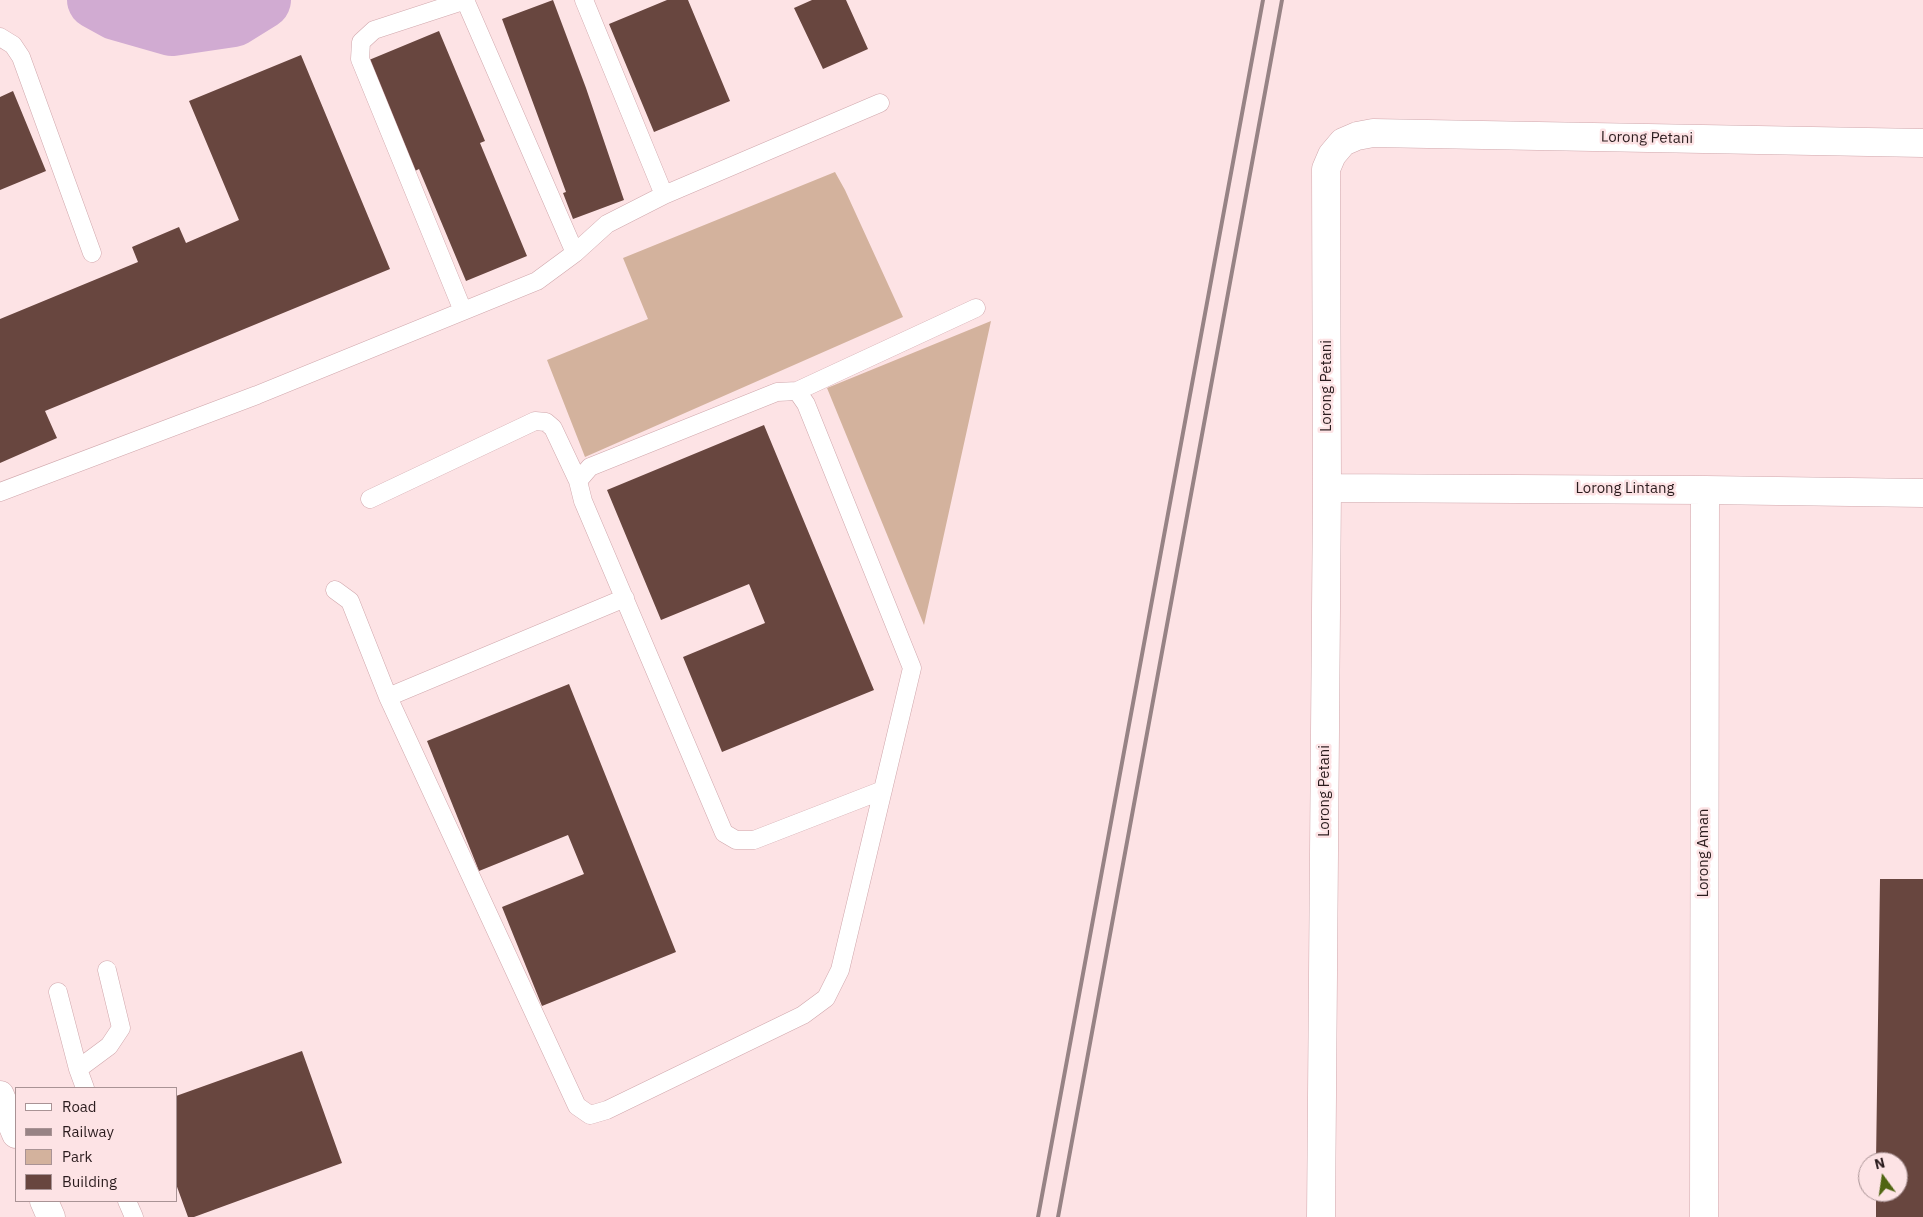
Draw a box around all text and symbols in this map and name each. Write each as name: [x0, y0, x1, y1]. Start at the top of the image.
street label: Lorong Petani: [1601, 128, 1693, 148]
street label: Lorong Petani: [1318, 340, 1336, 432]
street label: Lorong Lintang: [1575, 480, 1675, 498]
street label: Lorong Petani: [1316, 745, 1334, 837]
street label: Lorong Aman: [1695, 809, 1713, 897]
legend: [15, 1087, 178, 1202]
text: Road: [62, 1097, 97, 1116]
text: Railway: [62, 1122, 114, 1141]
text: Park: [62, 1147, 92, 1166]
north arrow: [1858, 1152, 1908, 1202]
text: N: [1873, 1153, 1887, 1173]
text: Building: [62, 1172, 117, 1191]

